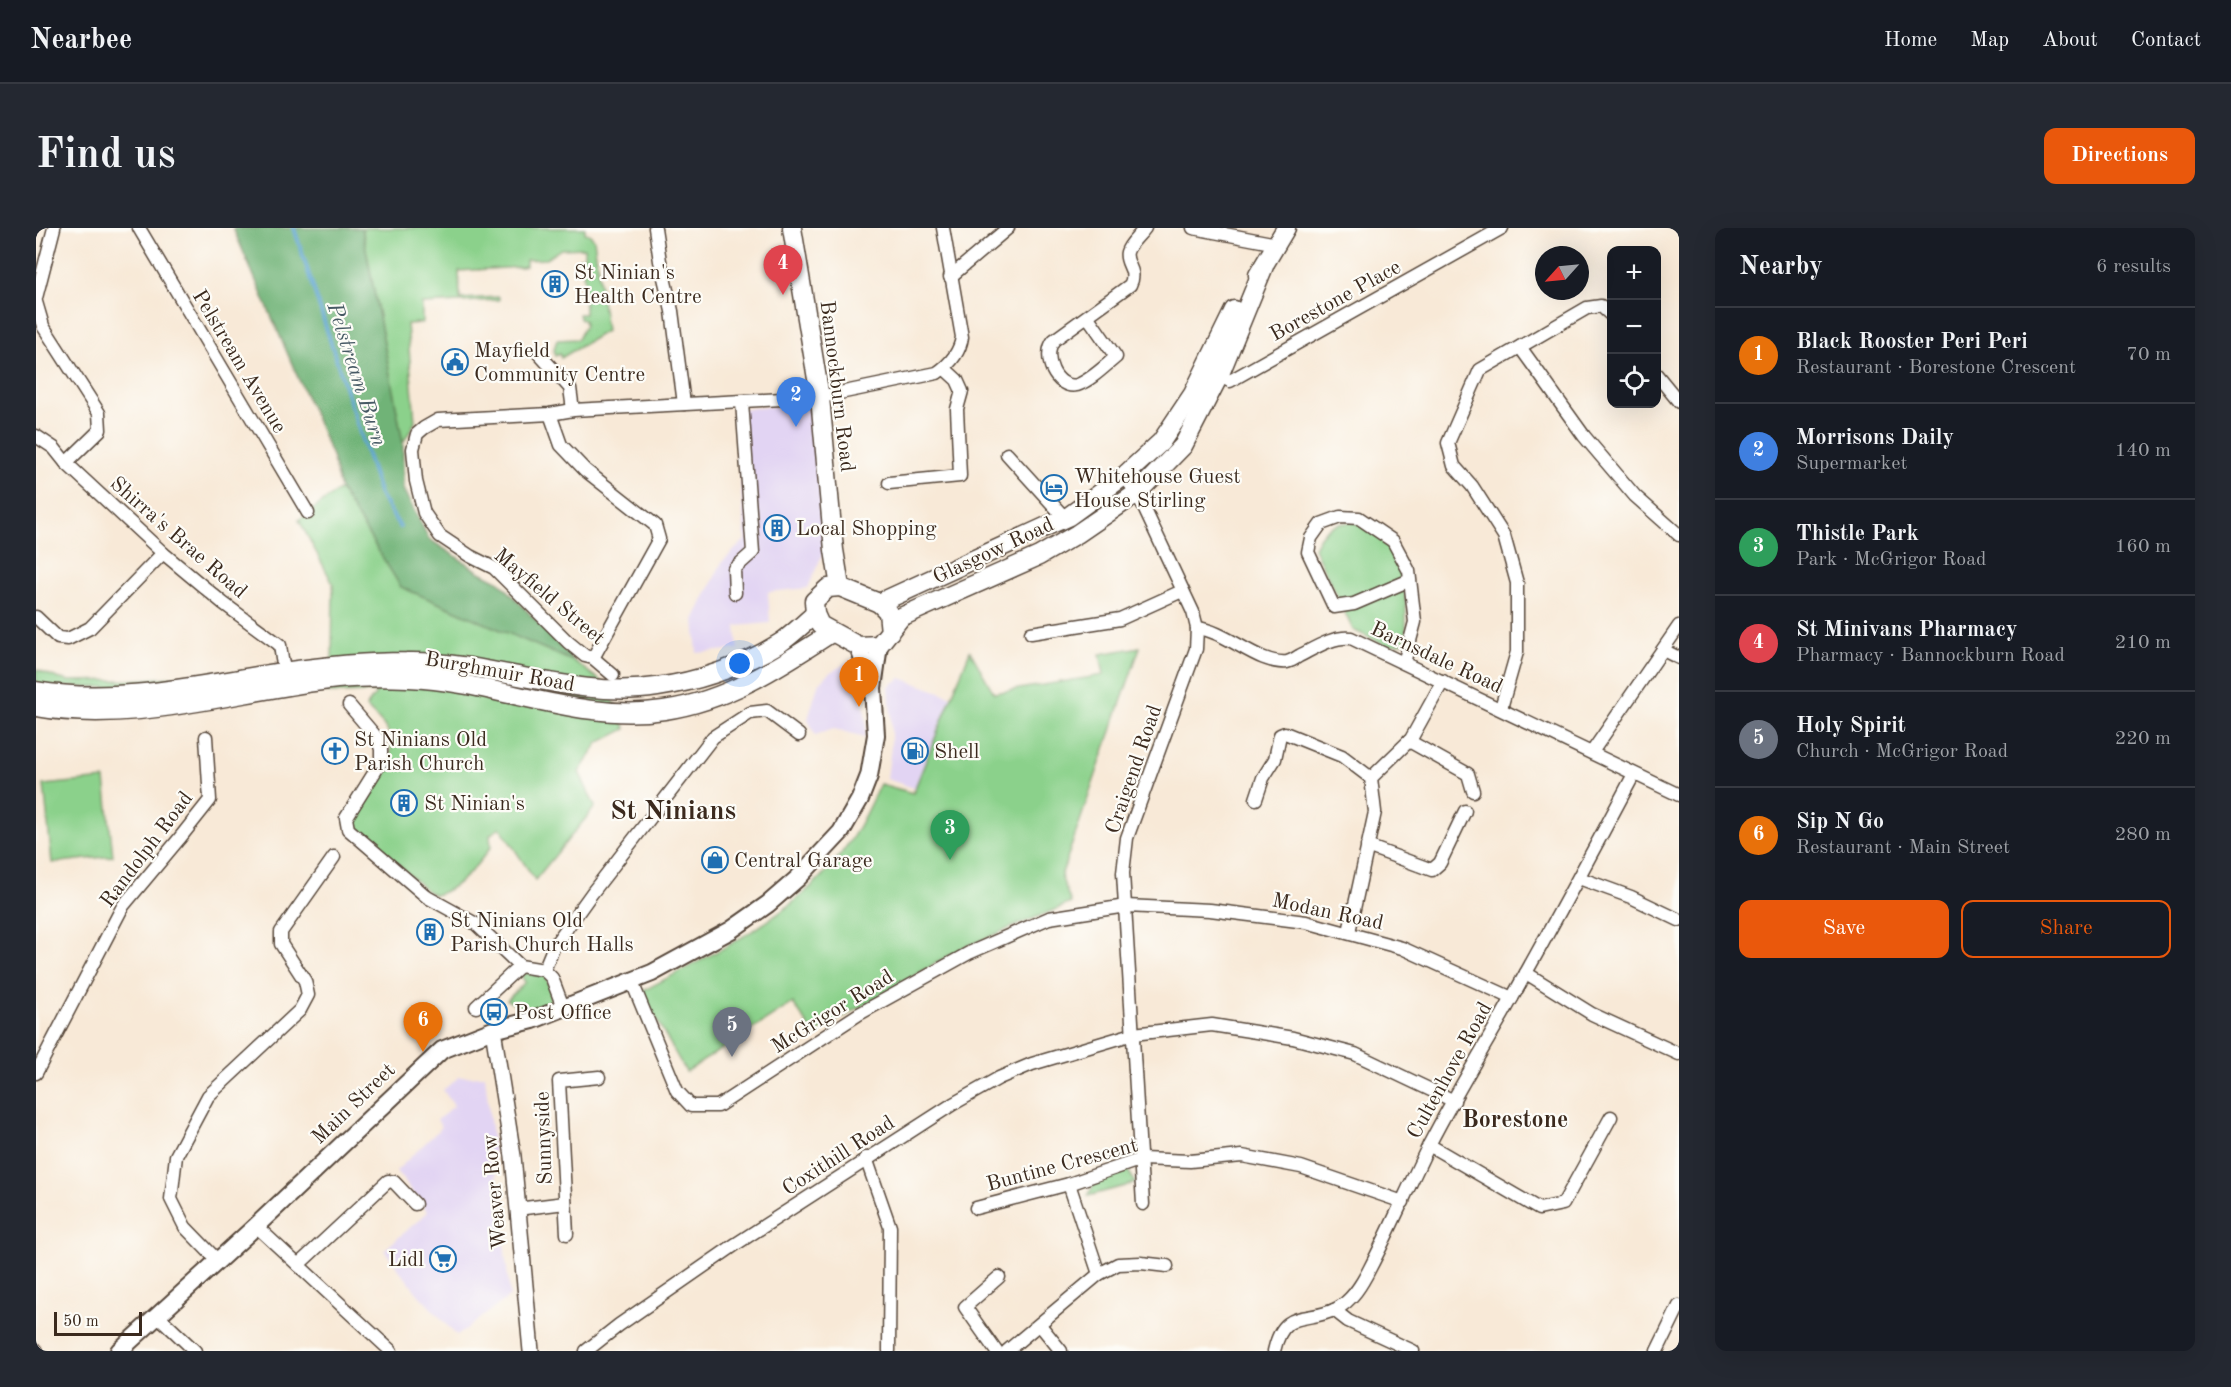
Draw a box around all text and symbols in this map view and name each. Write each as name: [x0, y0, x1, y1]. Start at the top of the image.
text: Nearbee: [30, 27, 132, 55]
text: Home: [1884, 30, 1937, 51]
text: Map: [1970, 30, 2009, 51]
text: About: [2042, 30, 2098, 51]
text: Contact: [2131, 30, 2201, 51]
button: Directions: [2044, 128, 2195, 184]
text: Find us: [36, 135, 175, 177]
pin: 4: [764, 245, 802, 295]
north arrow: [1535, 246, 1589, 300]
map controls: [1607, 246, 1661, 408]
button: +: [1607, 246, 1661, 300]
text: Nearby: [1739, 254, 1823, 280]
street label: Borestone Place: [1267, 257, 1405, 346]
text: 6 results: [2096, 257, 2171, 277]
place label: St Ninian's Health Centre: [574, 263, 702, 308]
building icon: St Ninian's Health Centre: [540, 269, 570, 299]
street label: Pelstream Avenue: [188, 287, 290, 437]
water label: Pelstream Burn: [322, 299, 390, 450]
street label: Bannockburn Road: [816, 299, 857, 473]
button: −: [1607, 300, 1661, 354]
text: Black Rooster Peri Peri: [1796, 331, 2028, 353]
place label: Mayfield Community Centre: [474, 341, 645, 386]
text: 1: [1753, 345, 1764, 365]
text: 70 m: [2126, 345, 2171, 365]
public building icon: Mayfield Community Centre: [440, 347, 470, 377]
button: locate: [1607, 354, 1661, 408]
text: Restaurant · Borestone Crescent: [1796, 358, 2076, 378]
pin: 2: [776, 378, 816, 427]
text: Morrisons Daily: [1796, 427, 1954, 449]
text: 2: [1753, 441, 1764, 461]
text: 140 m: [2115, 441, 2171, 461]
text: Supermarket: [1796, 454, 1907, 474]
place label: Whitehouse Guest House Stirling: [1074, 467, 1241, 512]
street label: Shirra's Brae Road: [106, 473, 250, 603]
hotel icon: Whitehouse Guest House Stirling: [1039, 473, 1069, 503]
building icon: Local Shopping: [762, 513, 792, 543]
street label: Glasgow Road: [930, 514, 1057, 588]
place label: Local Shopping: [796, 519, 937, 540]
text: Thistle Park: [1796, 523, 1919, 545]
text: 3: [1753, 537, 1764, 557]
text: 160 m: [2115, 537, 2171, 557]
street label: Mayfield Street: [490, 545, 609, 649]
text: Park · McGrigor Road: [1796, 550, 1987, 570]
street label: Barnsdale Road: [1367, 619, 1506, 698]
text: St Minivans Pharmacy: [1796, 619, 2018, 641]
text: 4: [1753, 633, 1764, 653]
text: 210 m: [2115, 633, 2171, 653]
text: Pharmacy · Bannockburn Road: [1796, 646, 2065, 666]
street label: Burghmuir Road: [423, 649, 576, 696]
your location: [725, 649, 754, 678]
pin: 1: [840, 658, 878, 707]
street label: Craigend Road: [1103, 702, 1166, 837]
text: Holy Spirit: [1796, 715, 1906, 737]
text: 5: [1753, 729, 1764, 749]
text: 220 m: [2115, 729, 2171, 749]
place label: St Ninians Old Parish Church: [354, 730, 487, 775]
church icon: St Ninians Old Parish Church: [320, 736, 350, 766]
fuel station icon: Shell: [900, 736, 930, 766]
place label: Shell: [934, 742, 980, 763]
text: Church · McGrigor Road: [1796, 742, 2008, 762]
street label: Randolph Road: [97, 788, 197, 912]
building icon: St Ninian's: [389, 788, 419, 818]
place label: St Ninian's: [424, 794, 525, 815]
district label: St Ninians: [610, 798, 736, 825]
pin: 3: [930, 810, 970, 860]
text: Sip N Go: [1796, 811, 1884, 833]
text: 6: [1753, 825, 1764, 845]
text: 280 m: [2115, 825, 2171, 845]
text: Restaurant · Main Street: [1796, 838, 2010, 858]
shop icon: Central Garage: [700, 845, 730, 875]
place label: Central Garage: [734, 851, 872, 872]
street label: Modan Road: [1270, 890, 1385, 935]
button: Save: [1739, 900, 1949, 958]
button: Share: [1961, 900, 2171, 958]
place label: St Ninians Old Parish Church Halls: [450, 911, 634, 956]
building icon: St Ninians Old Parish Church Halls: [415, 917, 445, 947]
street label: McGrigor Road: [768, 966, 897, 1058]
bus stop icon: Post Office: [479, 997, 509, 1027]
street label: Cultenhove Road: [1404, 999, 1497, 1143]
pin: 6: [404, 1002, 442, 1052]
place label: Post Office: [514, 1003, 612, 1024]
pin: 5: [712, 1008, 752, 1057]
street label: Main Street: [308, 1060, 400, 1149]
street label: Sunnyside: [532, 1091, 557, 1185]
district label: Borestone: [1462, 1109, 1568, 1133]
street label: Coxithill Road: [779, 1112, 899, 1200]
street label: Weaver Row: [480, 1133, 511, 1250]
street label: Buntine Crescent: [984, 1135, 1140, 1196]
supermarket icon: Lidl: [428, 1244, 458, 1274]
place label: Lidl: [388, 1250, 424, 1271]
scale bar: [54, 1309, 142, 1336]
text: 50 m: [63, 1314, 99, 1330]

